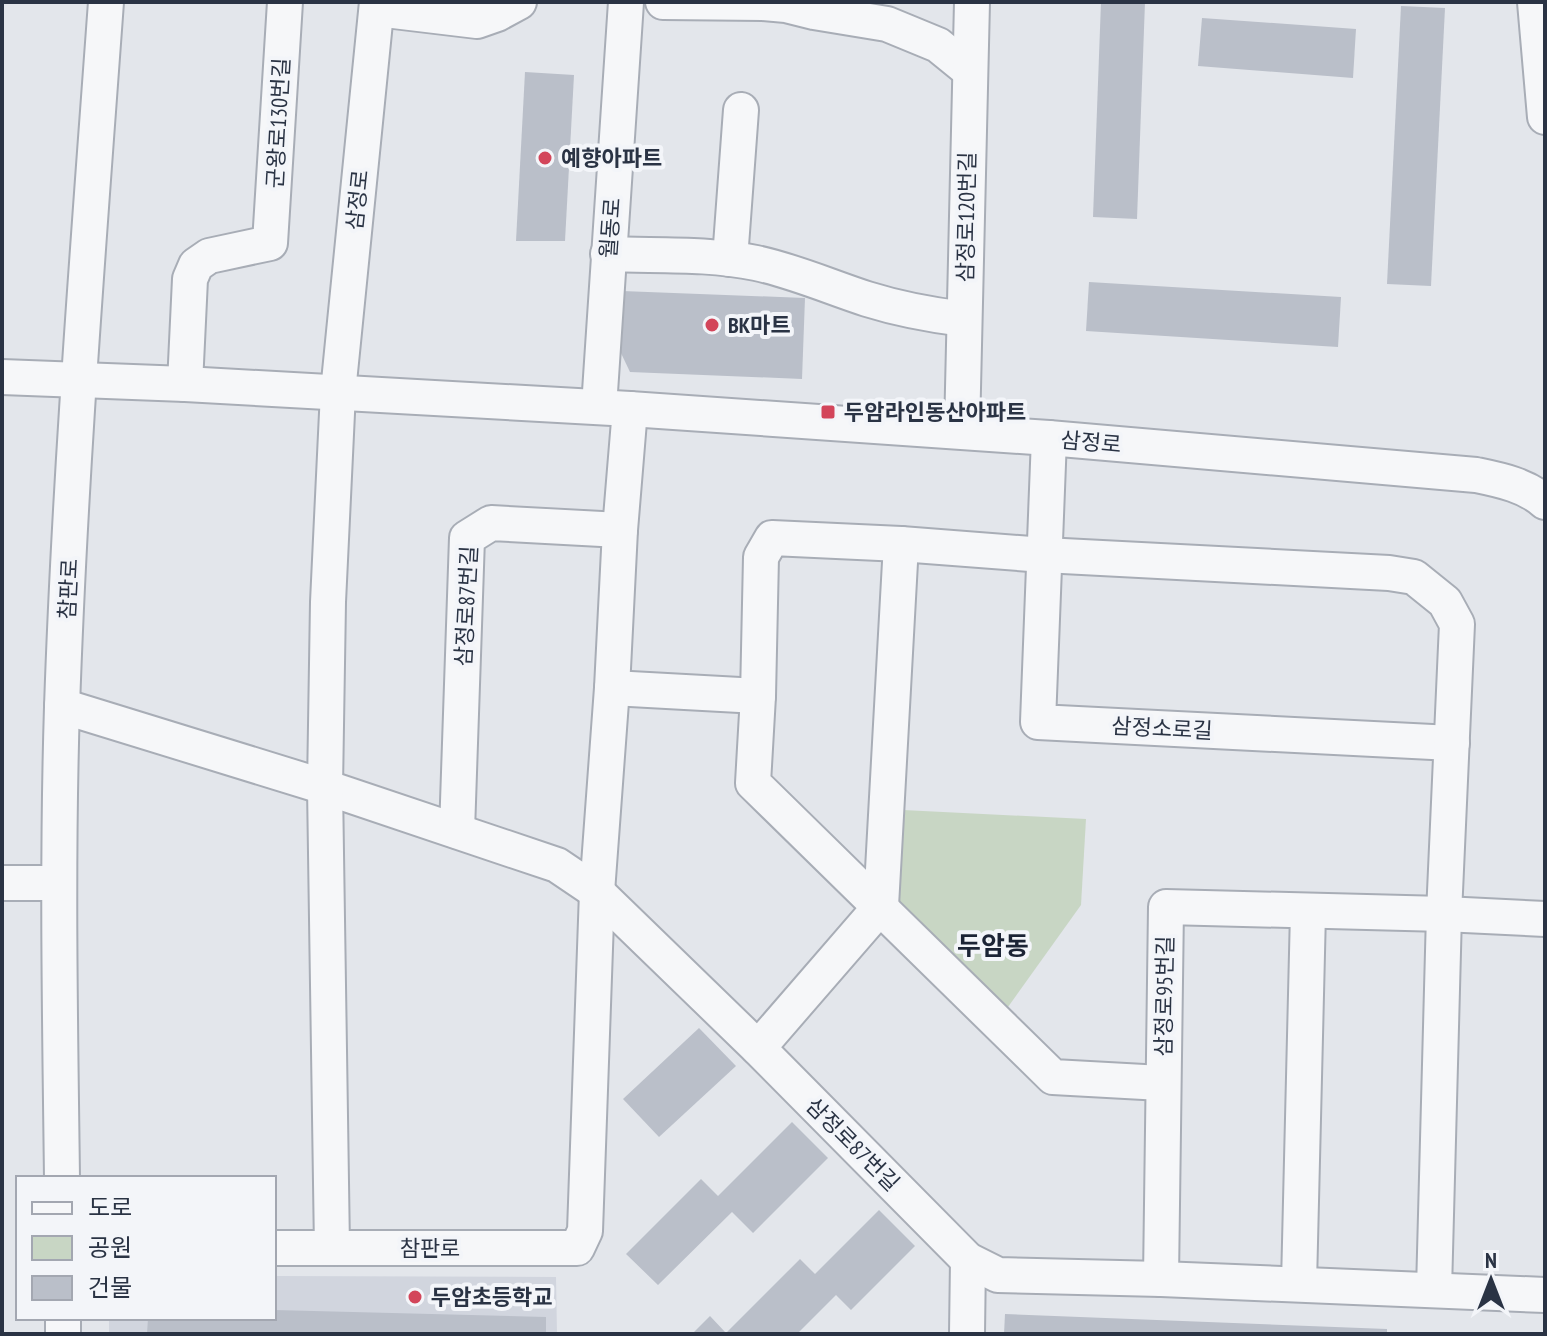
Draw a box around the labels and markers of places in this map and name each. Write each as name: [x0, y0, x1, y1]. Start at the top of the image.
place label: 예향아파트: [561, 144, 662, 172]
marker: 예향아파트: [536, 149, 554, 167]
place label: BK마트: [728, 311, 791, 339]
marker: BK마트: [703, 316, 721, 334]
place label: 두암라인동산아파트: [844, 398, 1026, 426]
marker: 두암라인동산아파트: [819, 403, 837, 421]
place label: 두암초등학교: [431, 1283, 552, 1311]
marker: 두암초등학교: [406, 1288, 424, 1306]

